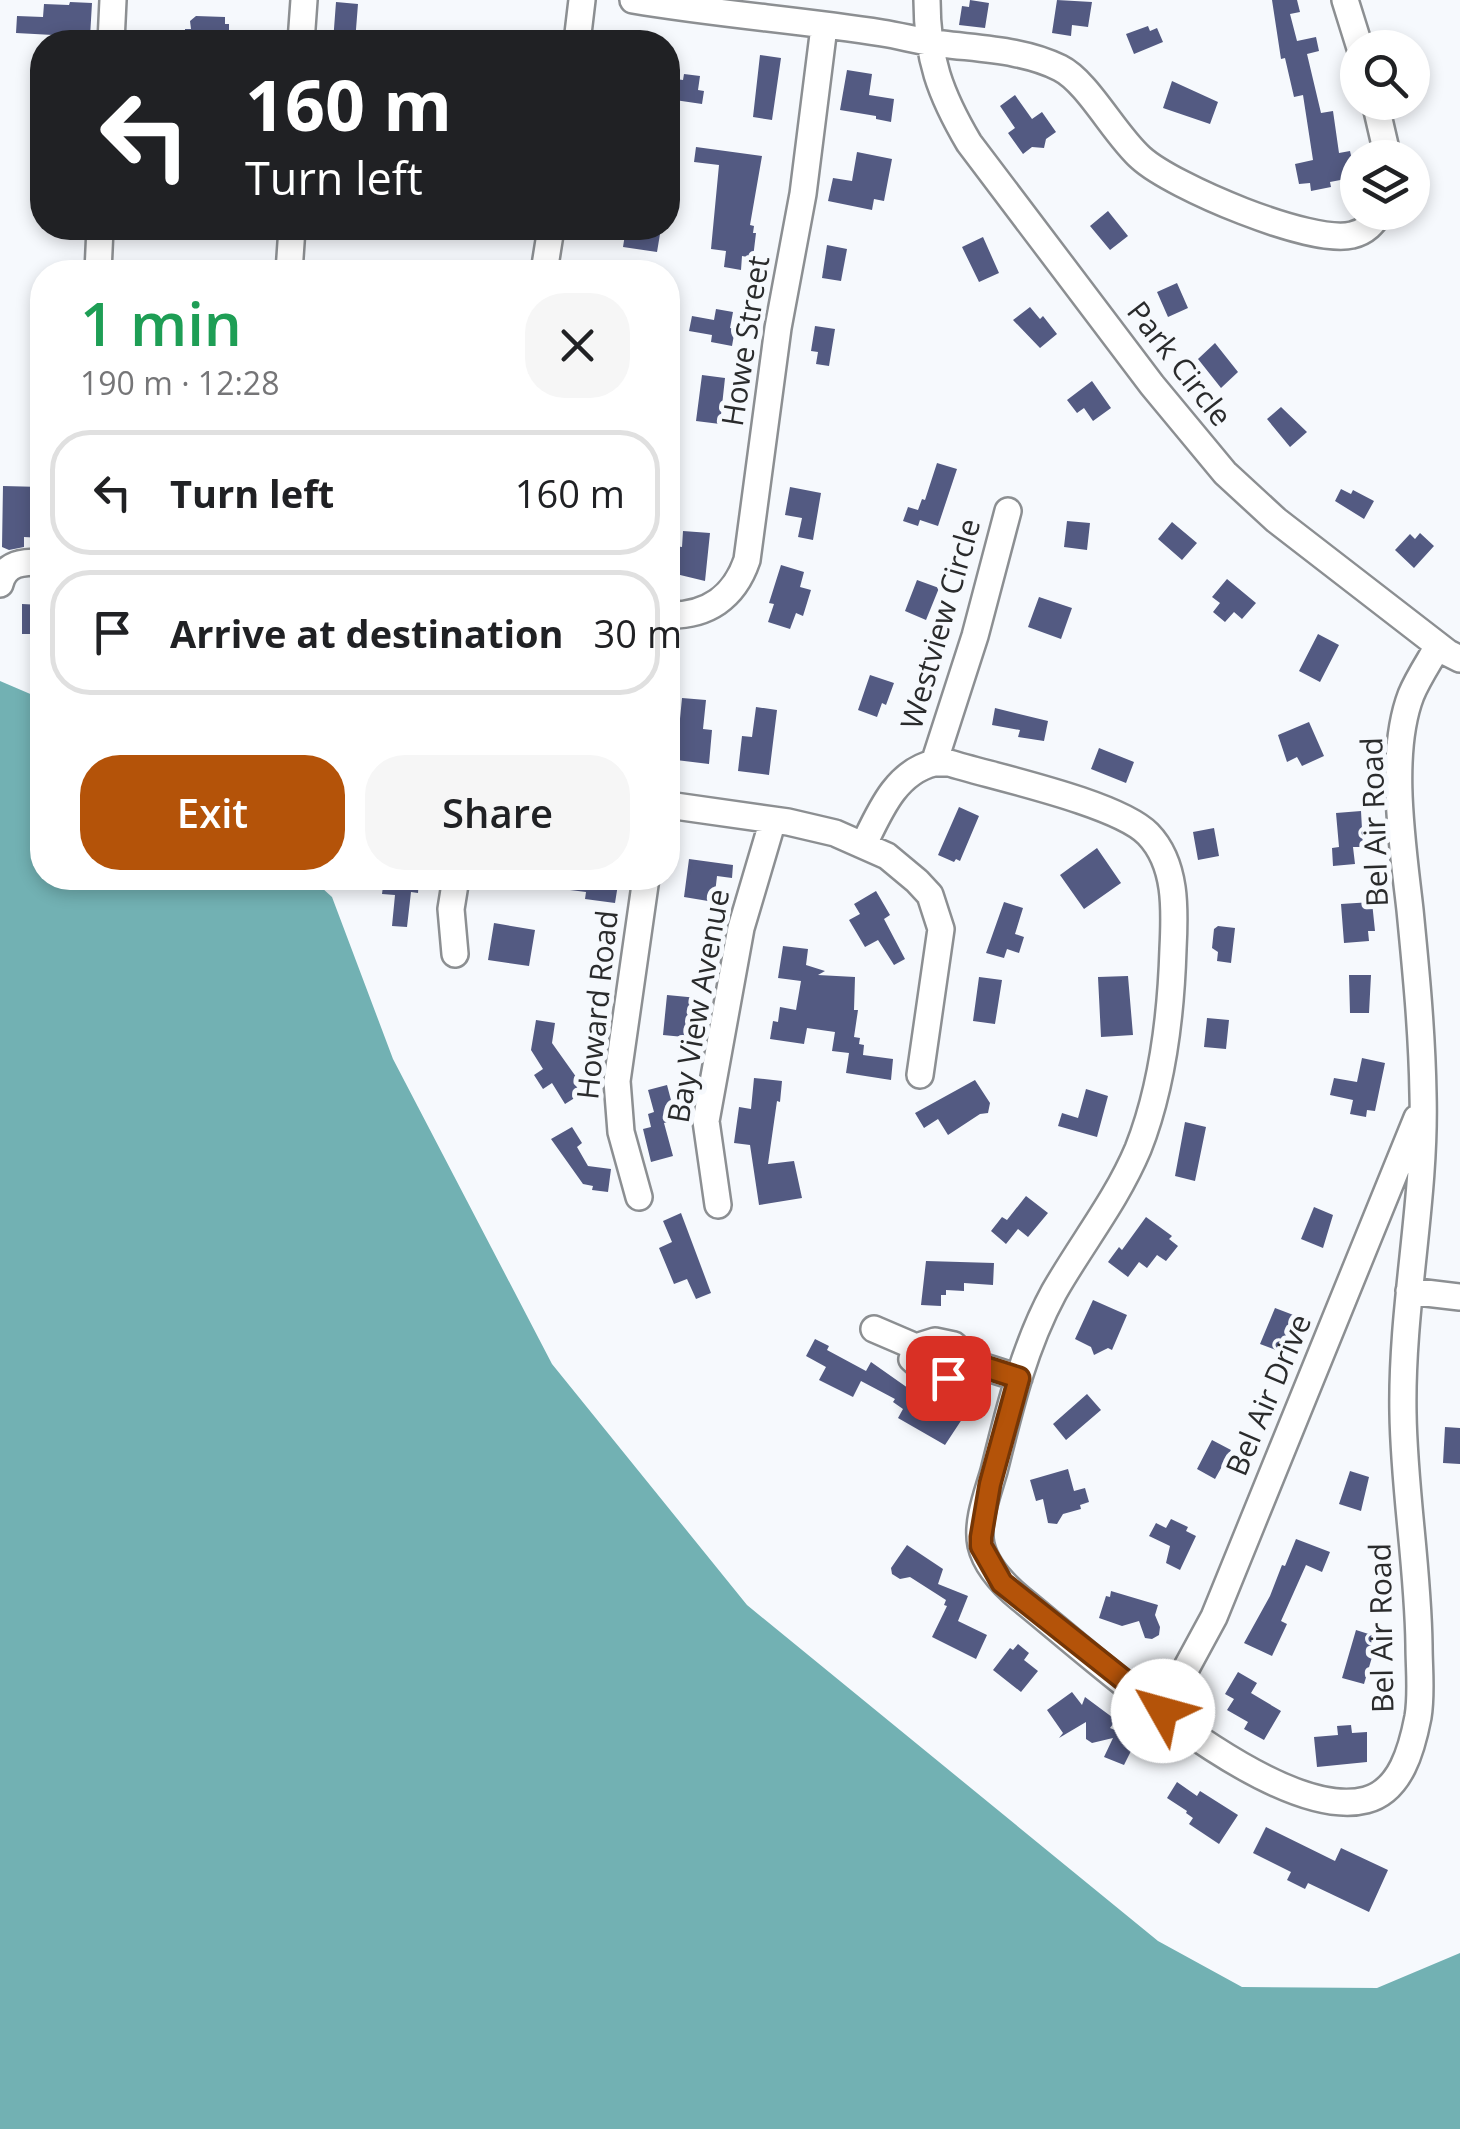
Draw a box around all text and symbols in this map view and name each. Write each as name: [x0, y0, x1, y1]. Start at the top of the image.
map controls: [1340, 30, 1430, 230]
button: search: [1340, 30, 1430, 120]
text: 160 m: [245, 56, 452, 152]
icon: left: [80, 70, 210, 200]
button: layers: [1340, 140, 1430, 230]
text: Turn left: [245, 147, 423, 208]
street label: Howe Street: [711, 253, 778, 429]
text: 1 min: [80, 282, 242, 364]
street label: Park Circle: [1118, 292, 1242, 434]
button: close: [525, 293, 630, 398]
text: 190 m · 12:28: [80, 361, 279, 404]
icon: left: [85, 465, 140, 520]
text: Turn left: [170, 467, 334, 519]
text: 160 m: [515, 467, 625, 519]
street label: Westview Circle: [890, 513, 989, 734]
icon: arrive: [85, 605, 140, 660]
text: Arrive at destination: [170, 607, 564, 659]
text: 30 m: [594, 607, 682, 659]
street label: Bel Air Road: [1350, 736, 1397, 908]
button: Exit: [80, 755, 345, 870]
button: Share: [365, 755, 630, 870]
street label: Bay View Avenue: [657, 886, 738, 1126]
street label: Howard Road: [566, 908, 627, 1102]
street label: Bel Air Drive: [1215, 1307, 1320, 1481]
pin: [906, 1336, 991, 1421]
icon: arrive: [921, 1351, 976, 1406]
street label: Bel Air Road: [1359, 1543, 1402, 1713]
position arrow: [1111, 1659, 1215, 1763]

